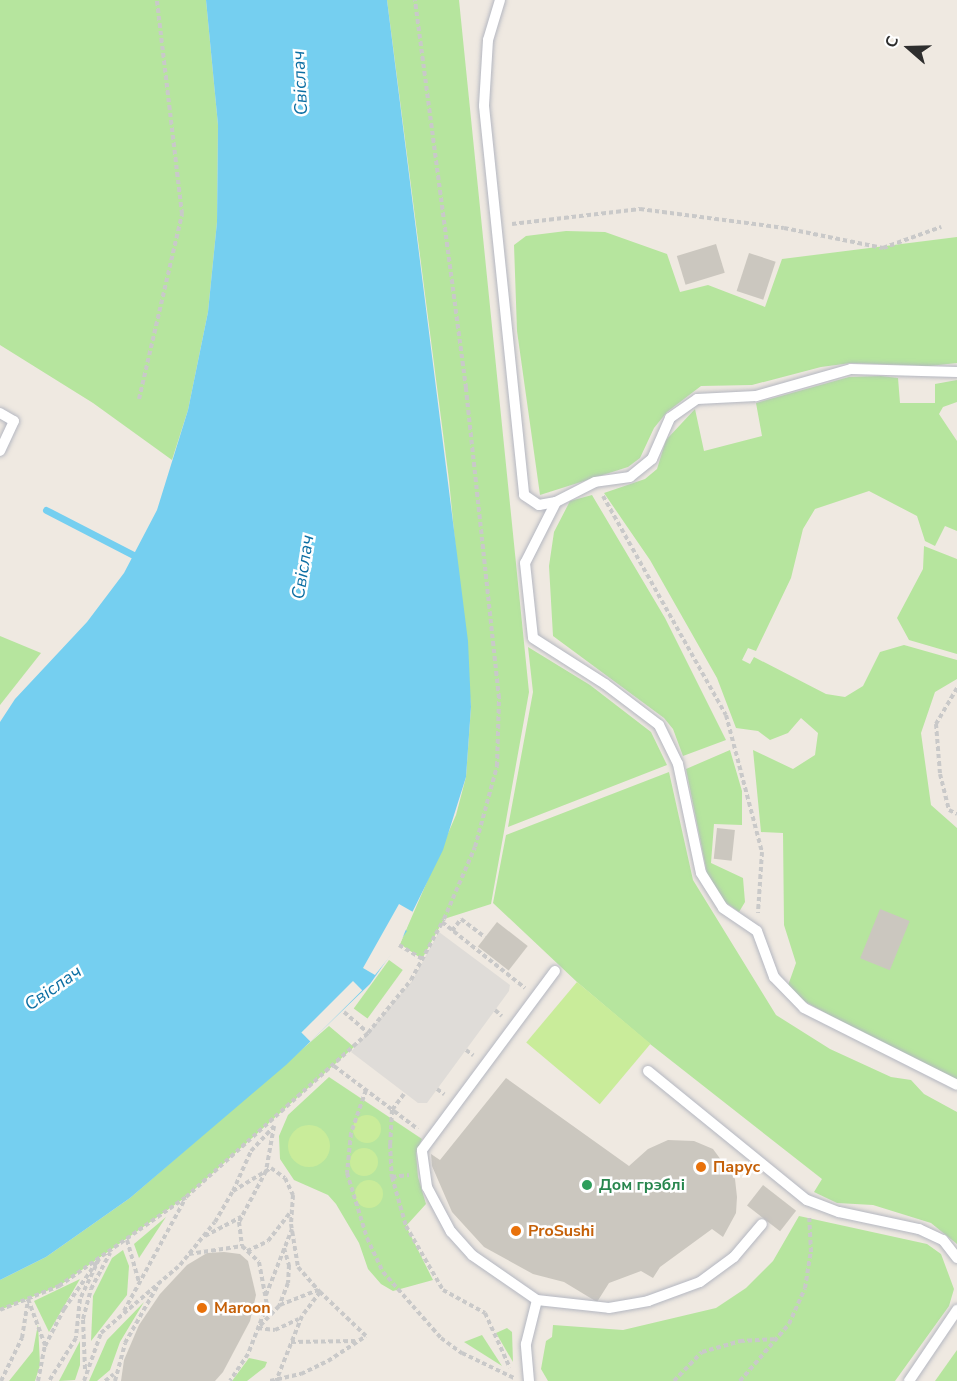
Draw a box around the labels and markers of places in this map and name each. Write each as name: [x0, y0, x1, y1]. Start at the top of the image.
place label: Парус: [713, 1157, 760, 1177]
marker: Парус: [694, 1160, 708, 1174]
place label: Дом грэблі: [599, 1175, 685, 1195]
marker: Дом грэблі: [580, 1178, 594, 1192]
place label: ProSushi: [528, 1221, 594, 1241]
marker: ProSushi: [509, 1224, 523, 1238]
place label: Maroon: [214, 1298, 271, 1318]
marker: Maroon: [195, 1301, 209, 1315]

